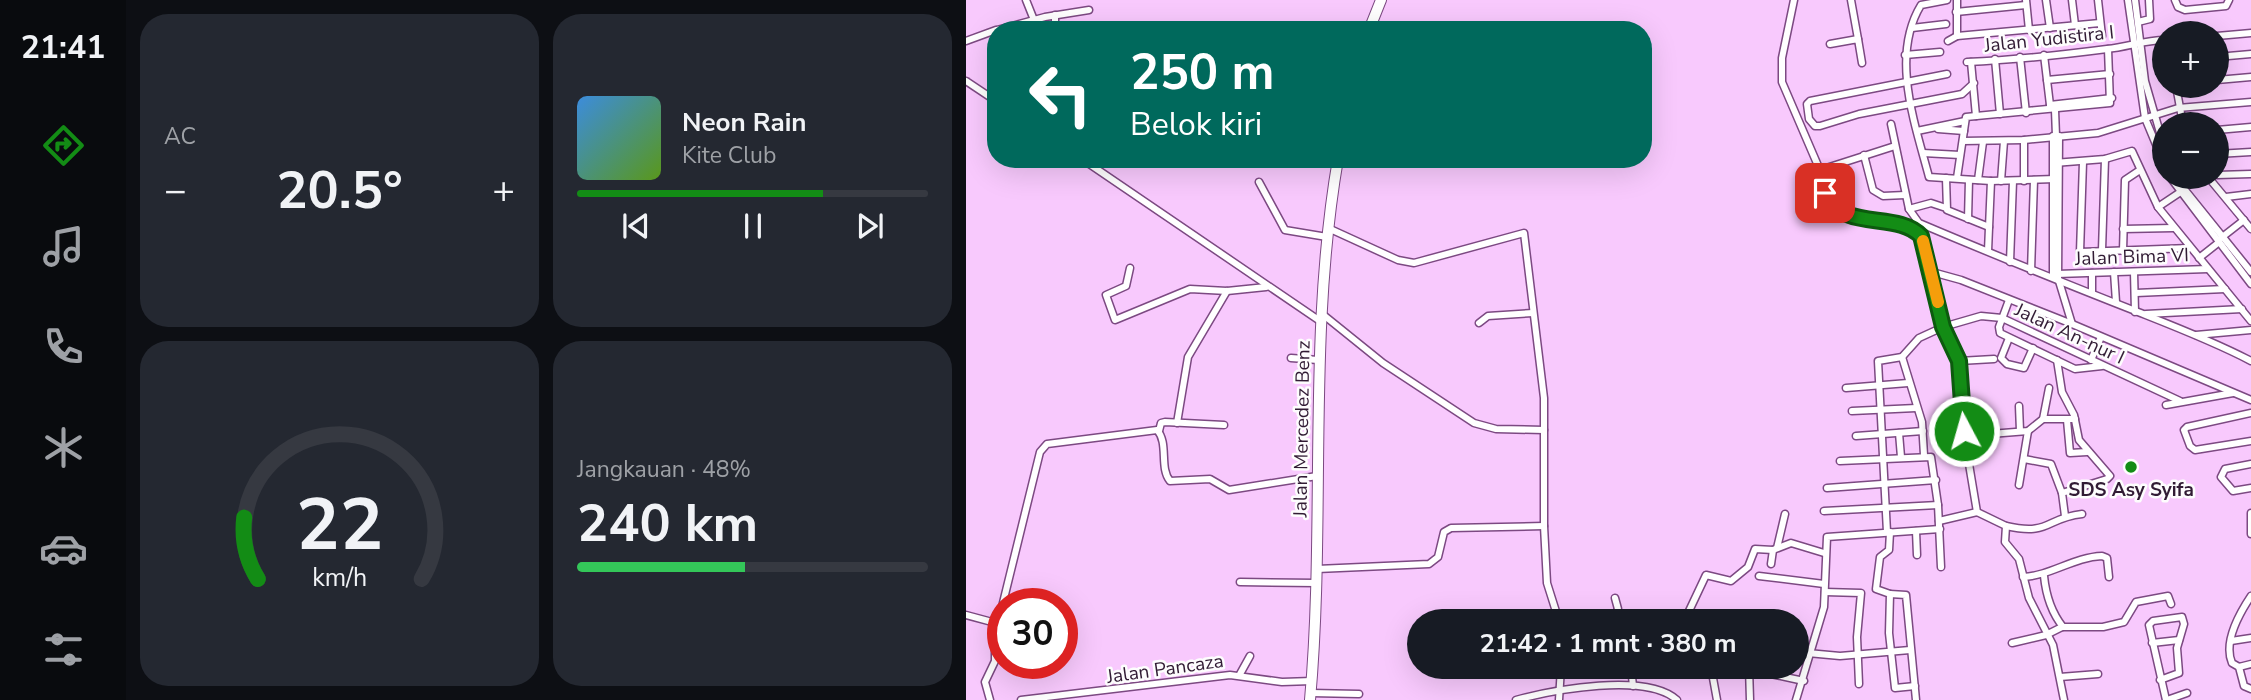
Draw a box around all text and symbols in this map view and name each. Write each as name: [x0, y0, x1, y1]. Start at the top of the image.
street label: Jalan Yudistira I: [1982, 19, 2115, 59]
map controls: [2152, 21, 2229, 189]
button: +: [2152, 21, 2229, 98]
text: 21:41: [21, 26, 105, 69]
text: 250 m: [1130, 39, 1274, 106]
icon: left: [1015, 49, 1106, 140]
text: Belok kiri: [1130, 103, 1262, 146]
text: Neon Rain: [682, 105, 807, 140]
button: −: [2152, 112, 2229, 189]
icon: directions: [39, 121, 88, 170]
text: AC: [164, 121, 196, 152]
text: Kite Club: [682, 140, 776, 171]
text: 20.5°: [276, 155, 403, 226]
pin: [1795, 163, 1855, 223]
text: −: [164, 165, 187, 216]
text: +: [492, 165, 515, 216]
icon: arrive: [1806, 174, 1844, 212]
icon: previous: [617, 207, 655, 245]
icon: pause: [734, 207, 772, 245]
icon: next: [851, 207, 889, 245]
icon: music: [39, 222, 88, 271]
street label: Jalan Bima VI: [2074, 242, 2189, 272]
street label: Jalan An-nur I: [2010, 297, 2129, 371]
icon: phone: [39, 322, 88, 371]
street label: Jalan Mercedez Benz: [1287, 340, 1317, 519]
position arrow: [1927, 394, 2001, 468]
icon: climate: [39, 423, 88, 472]
text: Jangkauan · 48%: [577, 454, 751, 485]
marker: SDS Asy Syifa: [2123, 459, 2139, 475]
text: 22: [296, 476, 383, 576]
place label: SDS Asy Syifa: [2068, 477, 2194, 503]
text: 240 km: [577, 488, 758, 559]
icon: car: [39, 524, 88, 573]
text: km/h: [312, 561, 367, 595]
speed limit sign: 30: [987, 588, 1078, 679]
icon: filters: [39, 625, 88, 674]
text: 21:42 · 1 mnt · 380 m: [1479, 626, 1737, 661]
street label: Jalan Pancaza: [1104, 648, 1225, 690]

